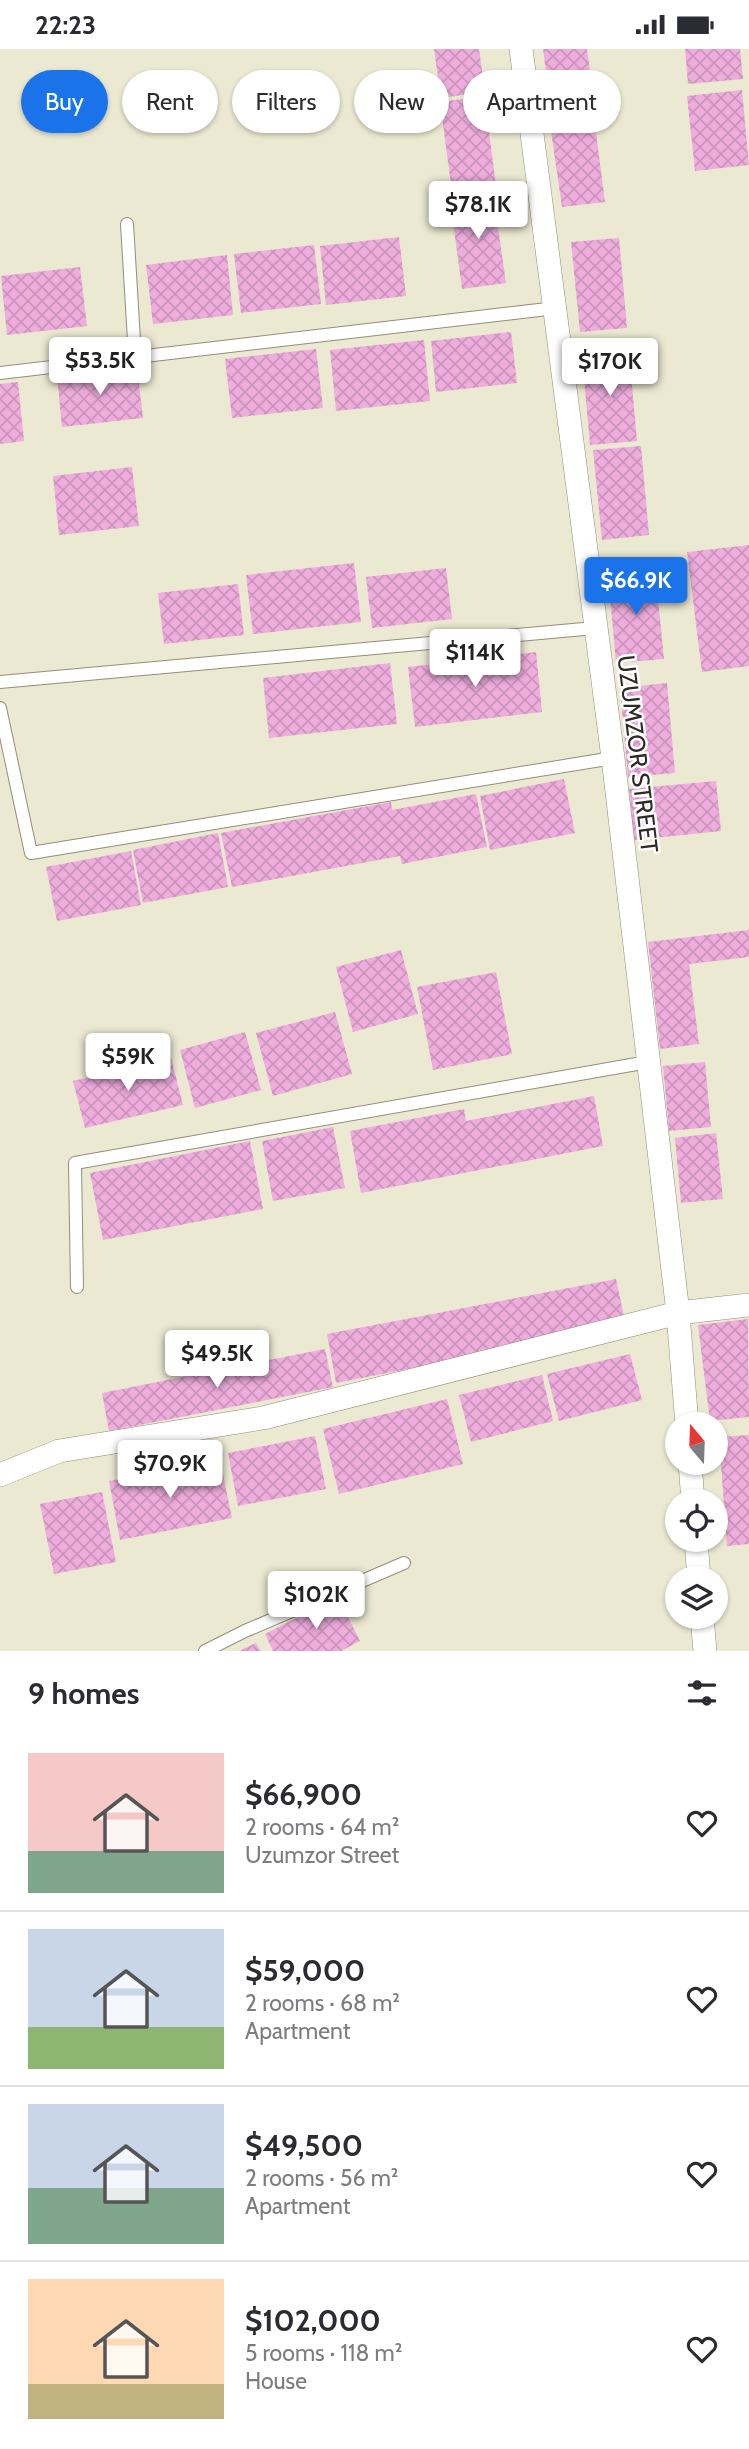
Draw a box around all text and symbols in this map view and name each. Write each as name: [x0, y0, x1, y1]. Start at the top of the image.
text: 22:23: [35, 9, 96, 41]
chip: Buy: [21, 70, 108, 133]
chip: Rent: [122, 70, 218, 133]
chip: Filters: [232, 70, 340, 133]
chip: New: [354, 70, 449, 133]
chip: Apartment: [463, 70, 621, 133]
pin: $78.1K: [421, 181, 535, 241]
text: $78.1K: [445, 190, 511, 218]
pin: $53.5K: [43, 337, 157, 397]
pin: $170K: [561, 339, 659, 398]
text: $53.5K: [65, 346, 135, 374]
text: $170K: [578, 347, 642, 375]
pin: $66.9K: [579, 557, 693, 617]
text: $66.9K: [600, 566, 672, 594]
pin: $114K: [426, 629, 524, 689]
text: $114K: [445, 638, 505, 666]
street label: UZUMZOR STREET: [611, 654, 665, 855]
pin: $59K: [87, 1033, 169, 1093]
text: $59K: [101, 1042, 155, 1070]
pin: $49.5K: [160, 1331, 274, 1390]
text: $49.5K: [181, 1339, 253, 1367]
north arrow: [665, 1412, 728, 1475]
map controls: [665, 1412, 728, 1629]
pin: $70.9K: [113, 1441, 227, 1500]
text: $70.9K: [134, 1449, 206, 1477]
button: locate: [665, 1489, 728, 1552]
button: layers: [665, 1566, 728, 1629]
pin: $102K: [267, 1571, 365, 1631]
text: $102K: [284, 1580, 348, 1608]
icon: filters: [683, 1674, 721, 1712]
text: 9 homes: [28, 1675, 139, 1712]
text: $66,900: [245, 1776, 362, 1813]
icon: home: [84, 1781, 168, 1865]
icon: heart: [683, 1804, 721, 1842]
text: 2 rooms · 64 m²: [245, 1813, 399, 1841]
text: Uzumzor Street: [245, 1841, 399, 1869]
text: $59,000: [245, 1952, 365, 1989]
icon: home: [84, 1957, 168, 2041]
icon: heart: [683, 1980, 721, 2018]
text: 2 rooms · 68 m²: [245, 1989, 400, 2017]
text: Apartment: [245, 2017, 350, 2045]
text: $49,500: [245, 2127, 363, 2164]
icon: home: [84, 2132, 168, 2216]
icon: heart: [683, 2155, 721, 2193]
text: 2 rooms · 56 m²: [245, 2164, 399, 2192]
text: Apartment: [245, 2192, 350, 2220]
text: $102,000: [245, 2302, 381, 2339]
icon: home: [84, 2307, 168, 2391]
icon: heart: [683, 2330, 721, 2368]
text: 5 rooms · 118 m²: [245, 2339, 402, 2367]
text: House: [245, 2367, 307, 2395]

